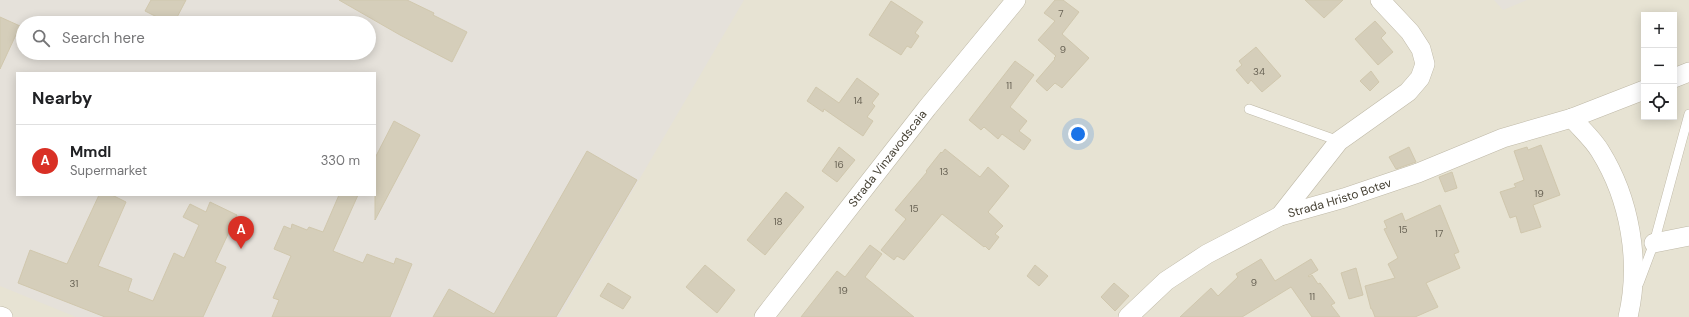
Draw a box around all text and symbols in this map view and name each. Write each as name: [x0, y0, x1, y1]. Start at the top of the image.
house number: 7: [1058, 7, 1064, 20]
map controls: [1641, 12, 1677, 120]
button: +: [1641, 12, 1677, 48]
search box: [16, 16, 376, 60]
icon: search: [30, 27, 52, 49]
text: Search here: [62, 28, 145, 48]
house number: 9: [1060, 43, 1066, 56]
button: −: [1641, 48, 1677, 84]
house number: 34: [1253, 65, 1265, 78]
house number: 11: [1006, 79, 1012, 92]
button: locate: [1641, 84, 1677, 120]
text: Nearby: [32, 87, 92, 109]
house number: 14: [853, 94, 863, 107]
street label: Strada Vinzavodscaia: [845, 107, 931, 210]
your location: [1068, 124, 1088, 144]
text: Mmdl: [70, 142, 111, 162]
text: A: [40, 152, 50, 169]
text: 330 m: [321, 152, 360, 169]
house number: 16: [834, 158, 844, 171]
text: Supermarket: [70, 162, 147, 179]
house number: 13: [939, 165, 949, 178]
street label: Strada Hristo Botev: [1286, 174, 1394, 221]
house number: 19: [1534, 187, 1544, 200]
house number: 15: [909, 202, 919, 215]
house number: 18: [773, 215, 783, 228]
pin: A: [228, 216, 254, 249]
house number: 15: [1398, 223, 1408, 236]
house number: 17: [1435, 227, 1443, 240]
house number: 9: [1251, 276, 1257, 289]
house number: 31: [70, 277, 78, 290]
house number: 19: [838, 284, 848, 297]
house number: 11: [1309, 290, 1315, 303]

